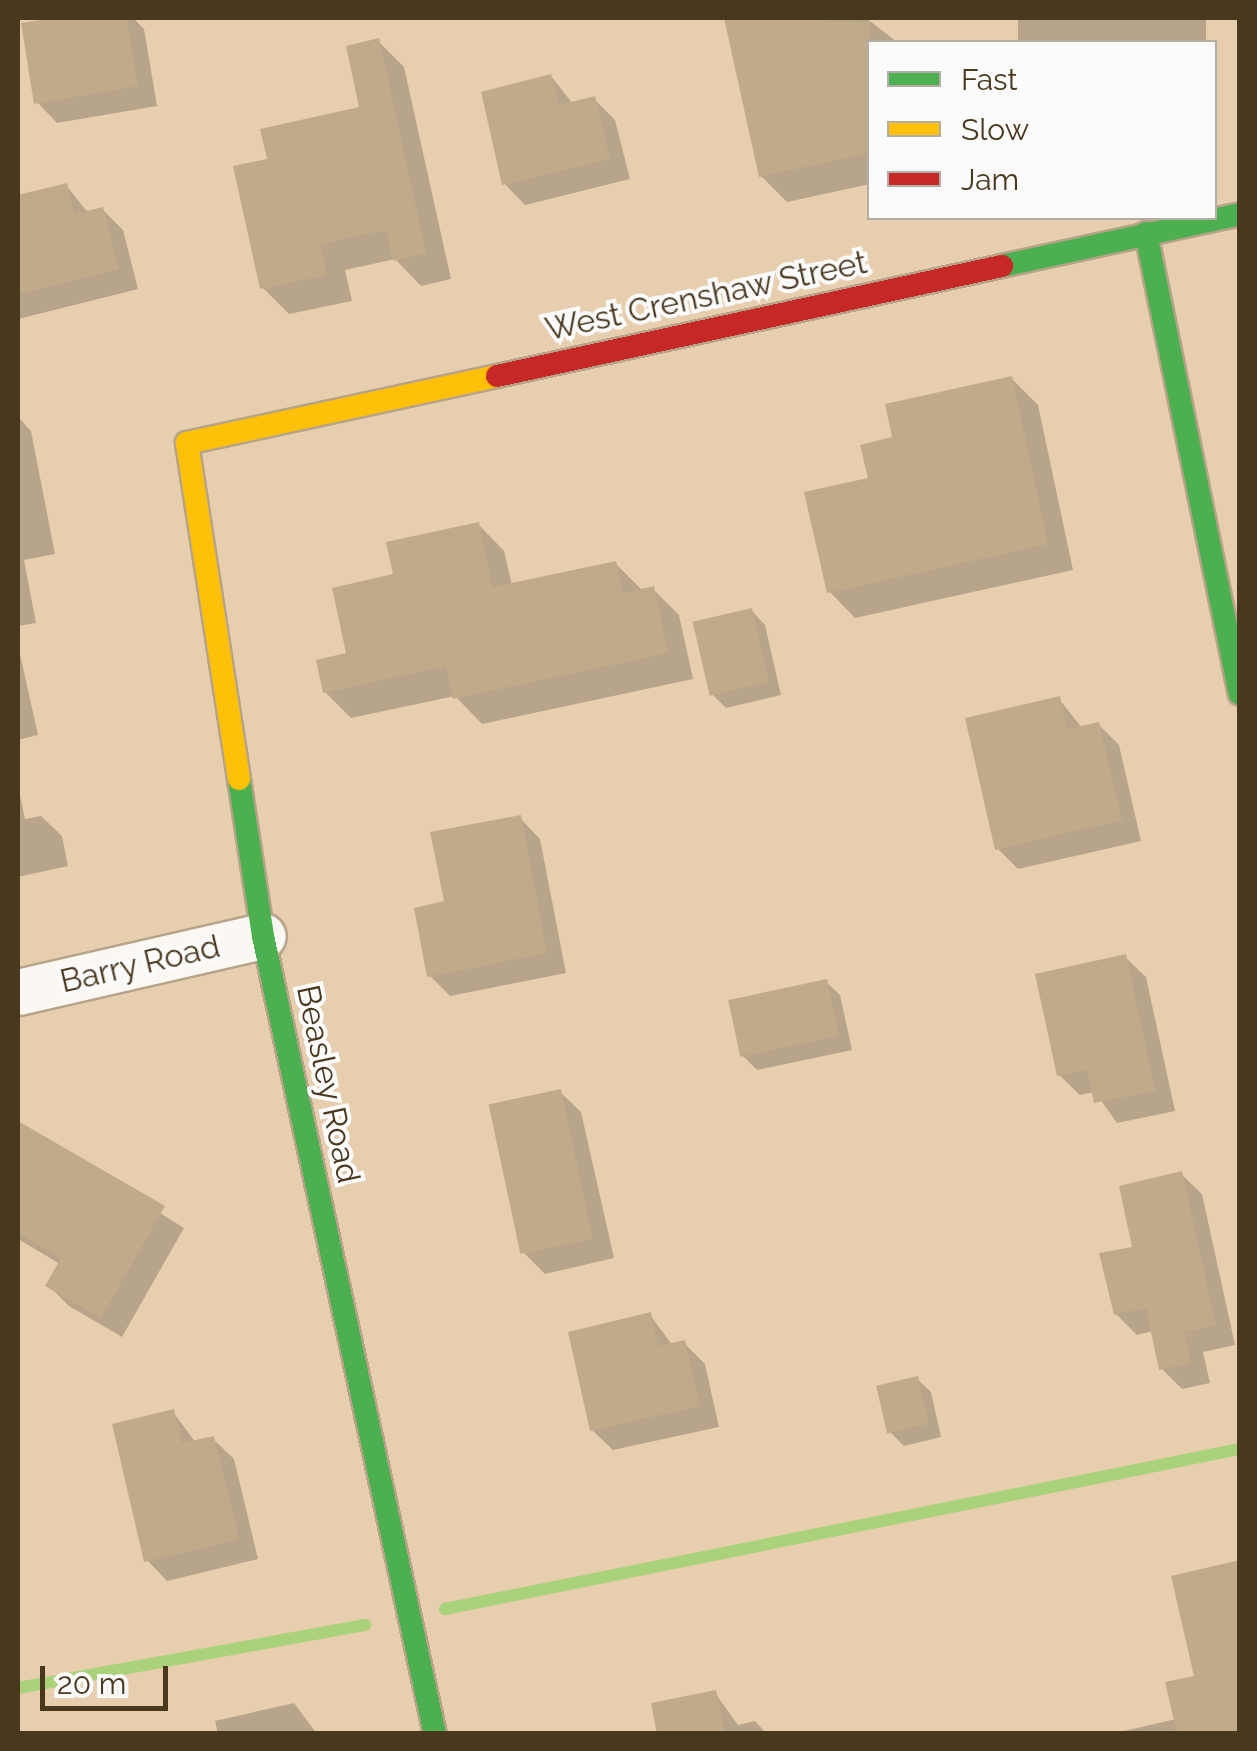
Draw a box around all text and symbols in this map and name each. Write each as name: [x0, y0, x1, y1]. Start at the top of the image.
legend: [867, 40, 1217, 220]
text: Fast: [961, 62, 1018, 97]
text: Slow: [961, 112, 1029, 147]
text: Jam: [961, 162, 1019, 197]
street label: West Crenshaw Street: [541, 243, 871, 349]
street label: Barry Road: [56, 927, 224, 1001]
street label: Beasley Road: [288, 981, 368, 1187]
scale bar: [45, 1646, 172, 1708]
text: 20 m: [57, 1666, 126, 1701]

